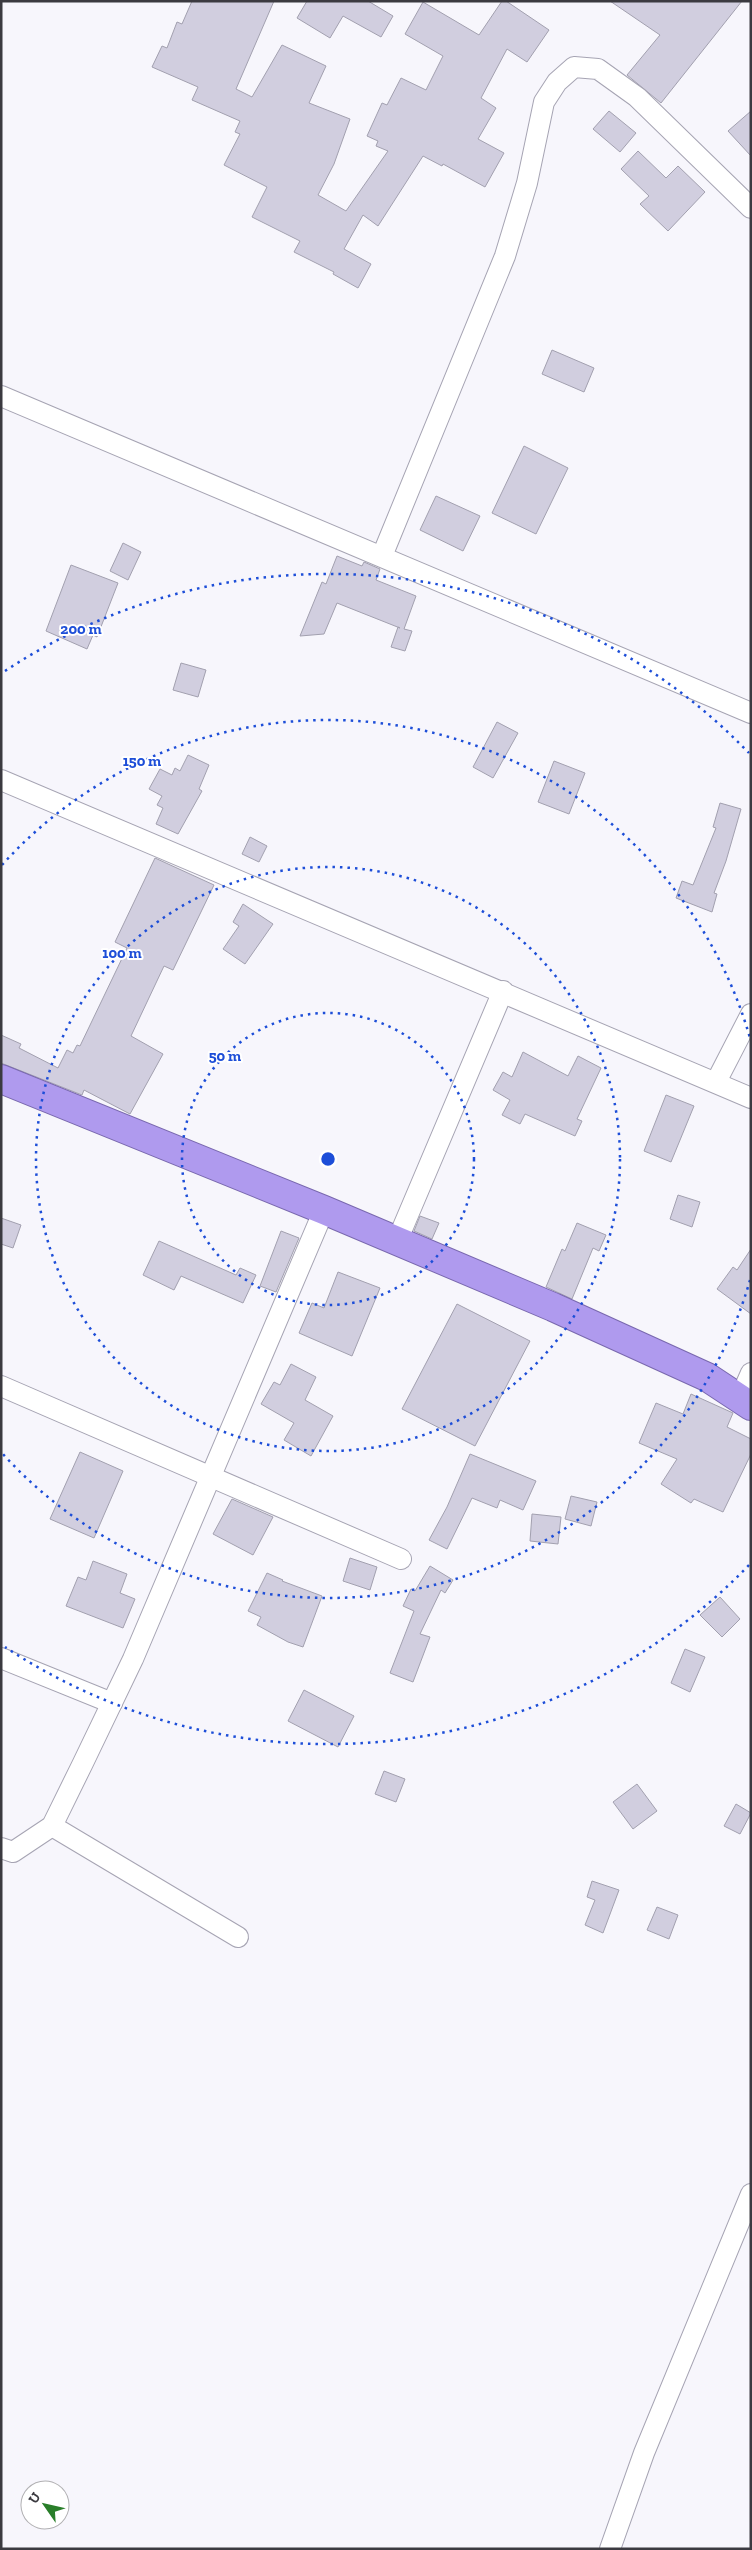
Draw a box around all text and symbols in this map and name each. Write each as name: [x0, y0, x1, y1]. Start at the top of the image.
text: 200 m: [60, 620, 102, 638]
text: 150 m: [123, 752, 161, 770]
text: 100 m: [102, 944, 142, 962]
text: 50 m: [209, 1047, 241, 1065]
centre of rings: [319, 1150, 337, 1168]
north arrow: [20, 2480, 70, 2530]
text: U: [25, 2489, 45, 2507]

